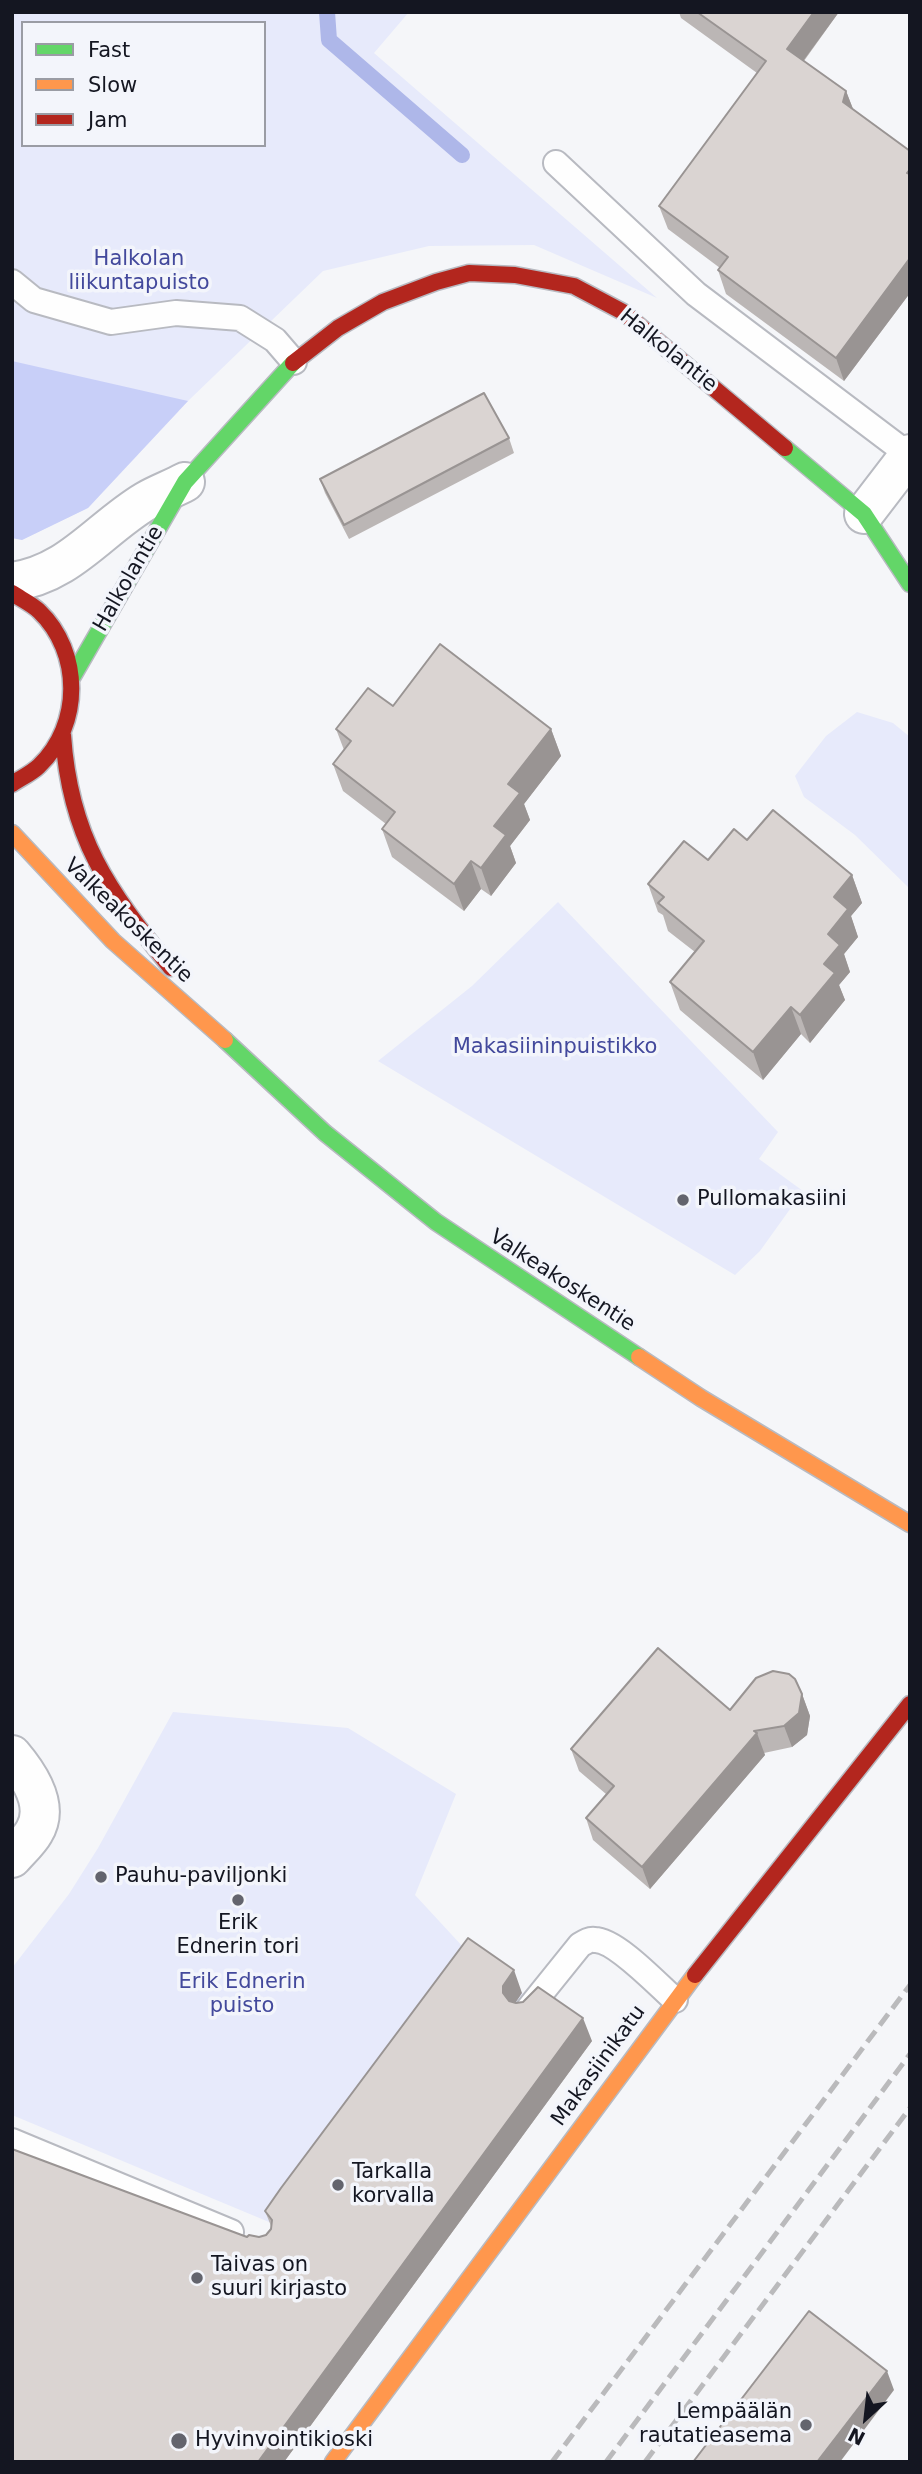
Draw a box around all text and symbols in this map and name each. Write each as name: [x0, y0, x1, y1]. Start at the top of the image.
legend: [21, 21, 266, 147]
text: Fast: [88, 38, 130, 62]
text: Slow: [88, 73, 137, 97]
text: Jam: [88, 108, 128, 132]
park label: Halkolan liikuntapuisto: [68, 247, 210, 297]
street label: Halkolantie: [614, 304, 722, 398]
street label: Halkolantie: [89, 522, 169, 636]
street label: Valkeakoskentie: [59, 853, 197, 989]
park label: Makasiininpuistikko: [453, 1035, 657, 1061]
place label: Pullomakasiini: [697, 1187, 847, 1213]
marker: Pullomakasiini: [675, 1192, 691, 1208]
street label: Valkeakoskentie: [484, 1225, 640, 1337]
place label: Pauhu-paviljonki: [115, 1864, 287, 1890]
marker: Pauhu-paviljonki: [93, 1869, 109, 1885]
marker: Erik Ednerin tori: [230, 1892, 246, 1908]
place label: Erik Ednerin tori: [177, 1911, 299, 1961]
park label: Erik Ednerin puisto: [178, 1970, 306, 2020]
street label: Makasiinikatu: [547, 2001, 651, 2131]
place label: Tarkalla korvalla: [352, 2160, 435, 2210]
marker: Tarkalla korvalla: [330, 2177, 346, 2193]
place label: Taivas on suuri kirjasto: [211, 2253, 347, 2303]
marker: Taivas on suuri kirjasto: [189, 2270, 205, 2286]
north arrow: [831, 2383, 901, 2453]
place label: Lempäälän rautatieasema: [639, 2400, 792, 2450]
marker: Lempäälän rautatieasema: [798, 2417, 814, 2433]
text: N: [844, 2423, 869, 2450]
place label: Hyvinvointikioski: [195, 2428, 373, 2454]
marker: Hyvinvointikioski: [169, 2431, 189, 2451]

